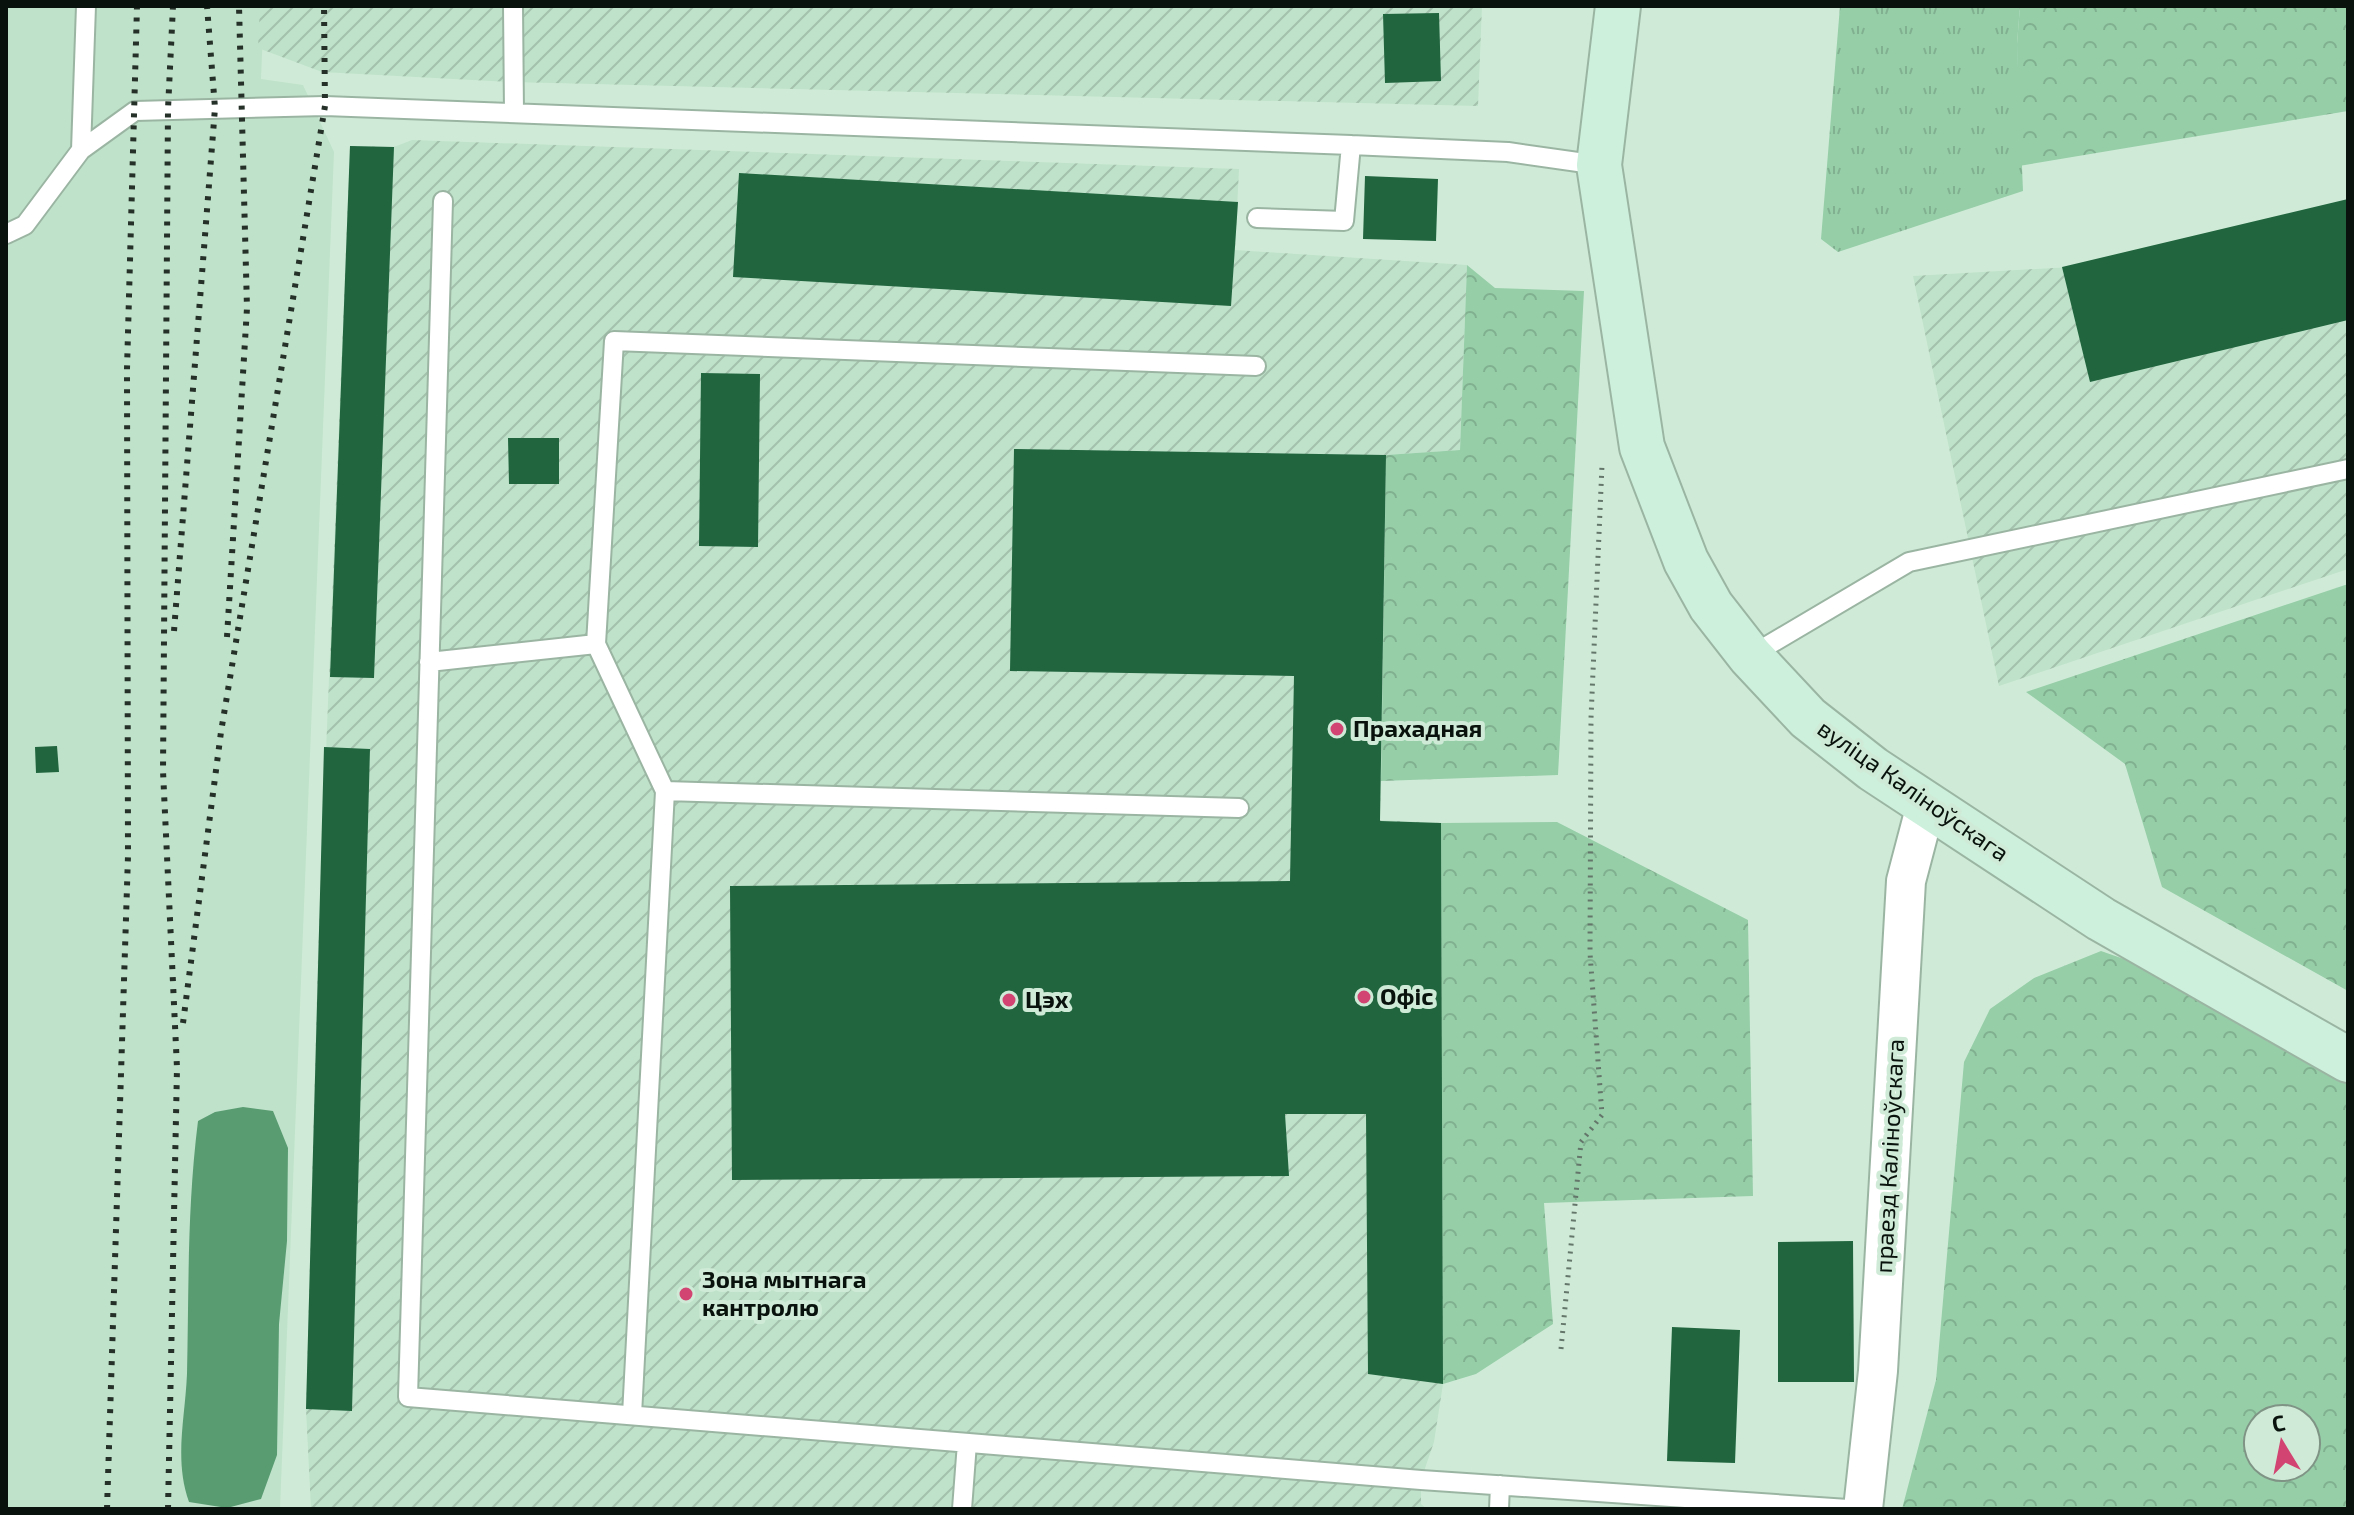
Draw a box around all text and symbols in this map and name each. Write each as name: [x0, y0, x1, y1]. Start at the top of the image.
place label: Прахадная: [1353, 713, 1482, 742]
street label: вуліца Каліноўскага: [1812, 713, 2015, 868]
marker: Прахадная: [1328, 720, 1346, 738]
place label: Офіс: [1380, 981, 1433, 1010]
place label: Цэх: [1025, 984, 1069, 1013]
marker: Офіс: [1355, 988, 1373, 1006]
marker: Цэх: [1000, 991, 1018, 1009]
street label: праезд Каліноўскага: [1868, 1038, 1910, 1274]
place label: Зона мытнага кантролю: [702, 1264, 866, 1321]
marker: Зона мытнага кантролю: [677, 1285, 695, 1303]
north arrow: [2242, 1403, 2322, 1483]
text: С: [2270, 1408, 2287, 1436]

